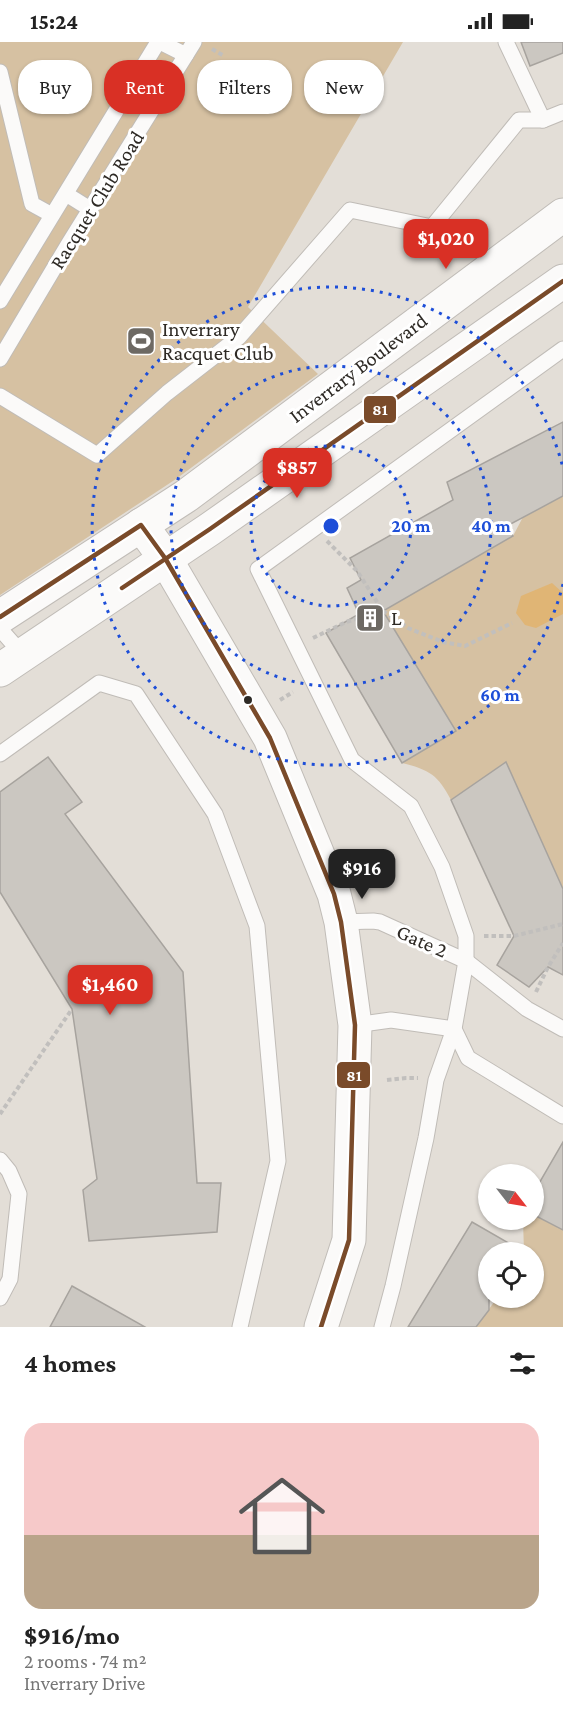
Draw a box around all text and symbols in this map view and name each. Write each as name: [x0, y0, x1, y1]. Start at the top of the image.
text: 15:24: [30, 9, 78, 34]
chip: Buy: [18, 60, 92, 114]
chip: Rent: [104, 60, 185, 114]
chip: Filters: [197, 60, 292, 114]
chip: New: [304, 60, 384, 114]
street label: Racquet Club Road: [45, 127, 149, 273]
pin: $1,020: [397, 219, 495, 270]
text: $1,020: [417, 227, 475, 249]
street label: Inverrary Boulevard: [284, 308, 432, 428]
place label: Inverrary Racquet Club: [162, 317, 274, 365]
sports icon: Inverrary Racquet Club: [125, 325, 157, 357]
line badge: 81: [363, 395, 397, 424]
text: 81: [372, 401, 388, 418]
pin: $857: [261, 448, 333, 499]
text: $857: [277, 456, 317, 478]
centre of rings: [321, 516, 341, 536]
text: 20 m: [392, 516, 431, 536]
text: 40 m: [471, 516, 511, 536]
building icon: L: [354, 602, 386, 634]
place label: L: [391, 606, 402, 630]
text: 60 m: [480, 685, 520, 705]
unlabelled marker: [242, 694, 254, 706]
pin: $916: [326, 849, 398, 900]
text: $916: [342, 857, 382, 879]
street label: Gate 2: [393, 919, 451, 963]
pin: $1,460: [61, 965, 159, 1016]
text: $1,460: [82, 973, 138, 995]
line badge: 81: [336, 1061, 371, 1089]
text: 81: [346, 1067, 362, 1084]
north arrow: [478, 1164, 544, 1230]
map controls: [478, 1164, 544, 1308]
button: locate: [478, 1242, 544, 1308]
icon: filters: [506, 1347, 539, 1380]
text: 4 homes: [24, 1349, 116, 1378]
icon: home: [228, 1462, 336, 1570]
text: $916/mo: [24, 1621, 120, 1650]
text: 2 rooms · 74 m²: [24, 1650, 146, 1672]
text: Inverrary Drive: [24, 1672, 145, 1694]

